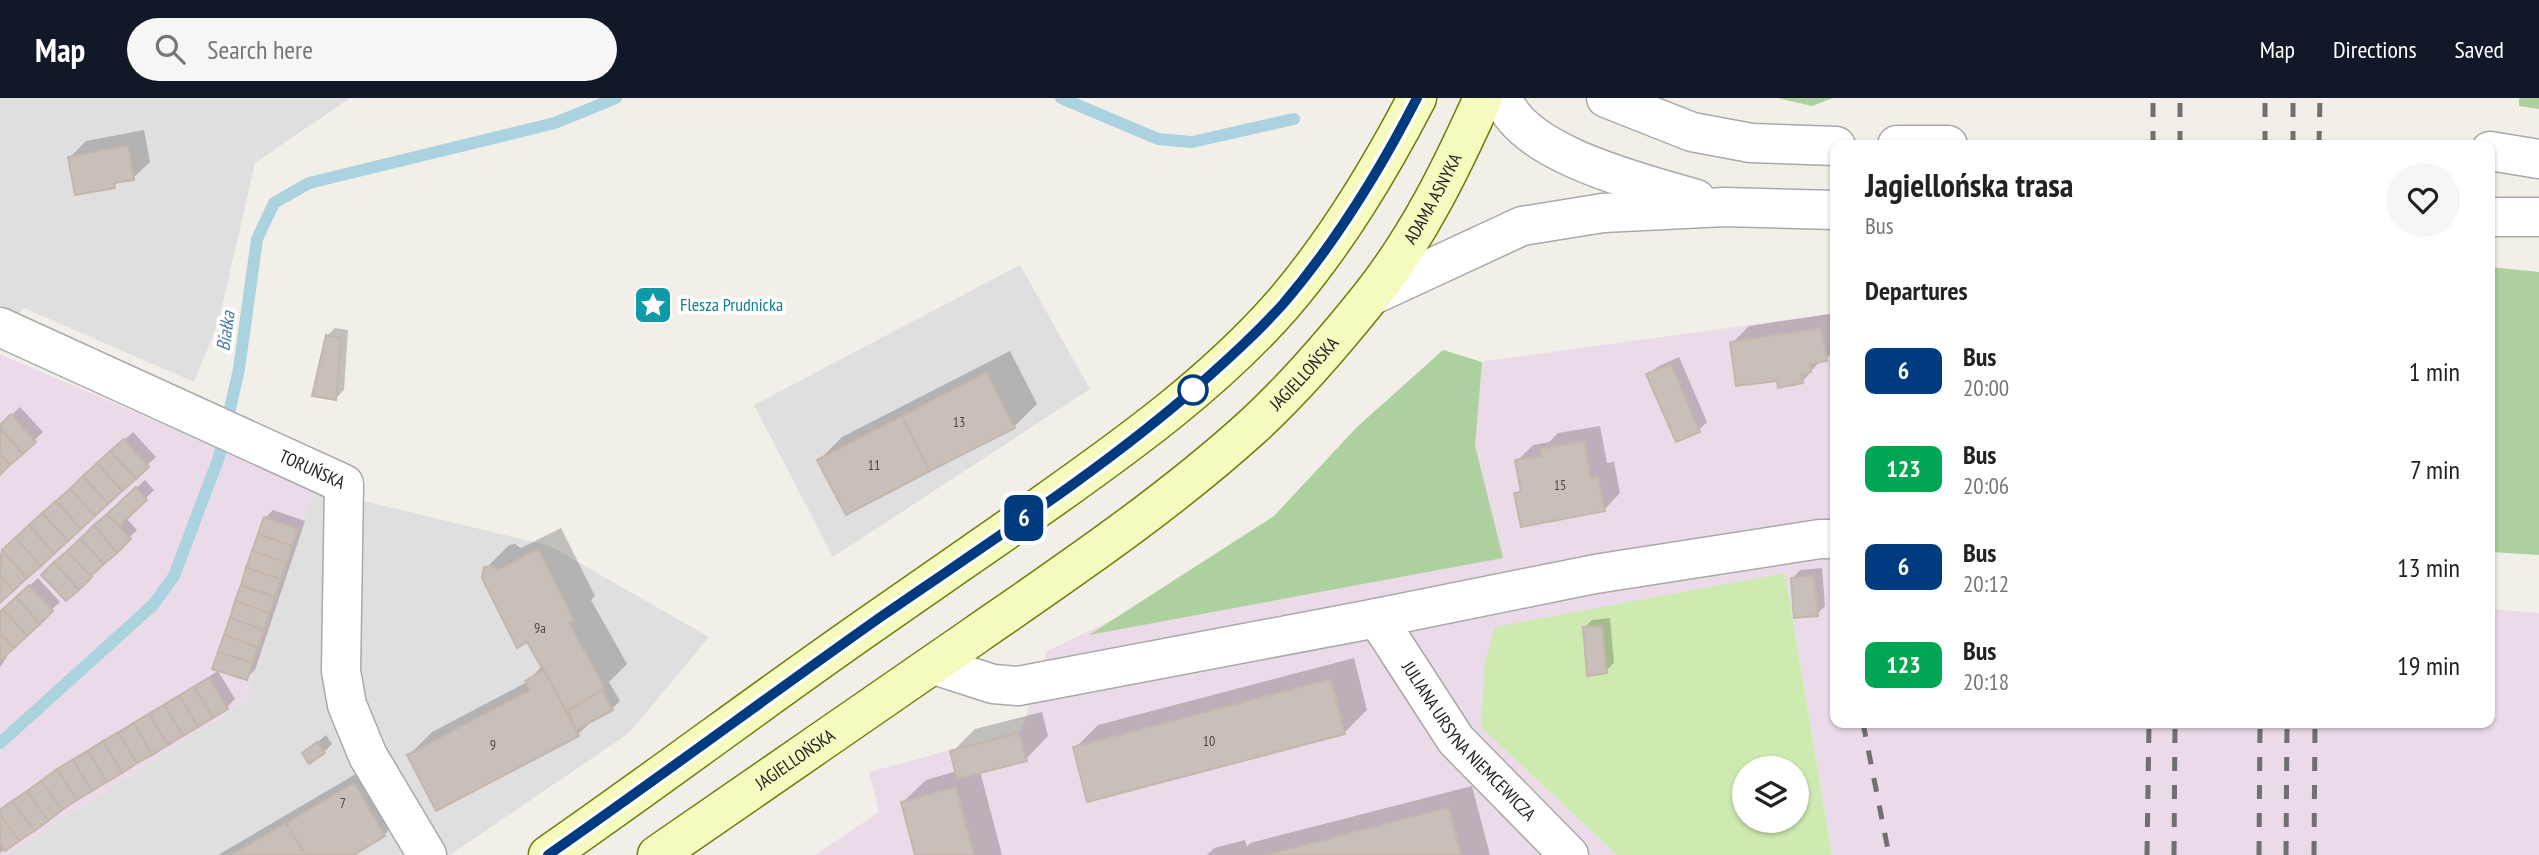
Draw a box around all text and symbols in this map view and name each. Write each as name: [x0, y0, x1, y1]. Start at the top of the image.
search box: [127, 18, 617, 81]
text: Map: [35, 28, 85, 71]
icon: search: [151, 30, 189, 68]
text: Search here: [207, 33, 313, 66]
text: Map: [2260, 34, 2295, 65]
text: Directions: [2333, 34, 2417, 65]
text: Saved: [2455, 34, 2504, 65]
street label: ADAMA ASNYKA: [1398, 149, 1467, 248]
text: Jagiellońska trasa: [1865, 163, 2074, 206]
button: heart: [2386, 163, 2460, 237]
text: Bus: [1865, 211, 1894, 240]
text: Departures: [1865, 274, 1968, 307]
place icon: Flesza Prudnicka: [632, 284, 674, 326]
place label: Flesza Prudnicka: [680, 293, 783, 316]
water label: Białka: [210, 308, 240, 353]
street label: JAGIELLOŃSKA: [1264, 332, 1344, 416]
text: Bus: [1963, 340, 1996, 373]
text: 6: [1898, 355, 1909, 386]
text: 1 min: [2409, 355, 2460, 388]
text: 20:00: [1963, 373, 2009, 402]
unlabelled marker: [1178, 375, 1208, 405]
house number: 13: [953, 413, 965, 431]
text: Bus: [1963, 438, 1996, 471]
street label: TORUŃSKA: [276, 444, 349, 494]
text: 123: [1886, 453, 1921, 484]
text: 7 min: [2410, 453, 2460, 486]
house number: 11: [868, 456, 880, 474]
text: 20:06: [1963, 471, 2009, 500]
house number: 15: [1554, 476, 1566, 494]
line badge: 6: [1001, 495, 1047, 541]
text: 6: [1018, 502, 1030, 533]
text: Bus: [1963, 536, 1996, 569]
text: 6: [1898, 551, 1909, 582]
text: 13 min: [2397, 551, 2460, 584]
text: 20:12: [1963, 569, 2009, 598]
house number: 9a: [534, 619, 546, 637]
text: Bus: [1963, 634, 1996, 667]
text: 123: [1886, 649, 1921, 680]
text: 19 min: [2397, 649, 2460, 682]
street label: JULIANA URSYNA NIEMCEWICZA: [1397, 656, 1541, 826]
text: 20:18: [1963, 667, 2009, 696]
street label: JAGIELLOŃSKA: [750, 723, 840, 795]
house number: 10: [1203, 732, 1215, 750]
house number: 9: [490, 736, 496, 754]
map controls: [1732, 756, 1809, 833]
button: layers: [1732, 756, 1809, 833]
house number: 7: [340, 794, 346, 812]

